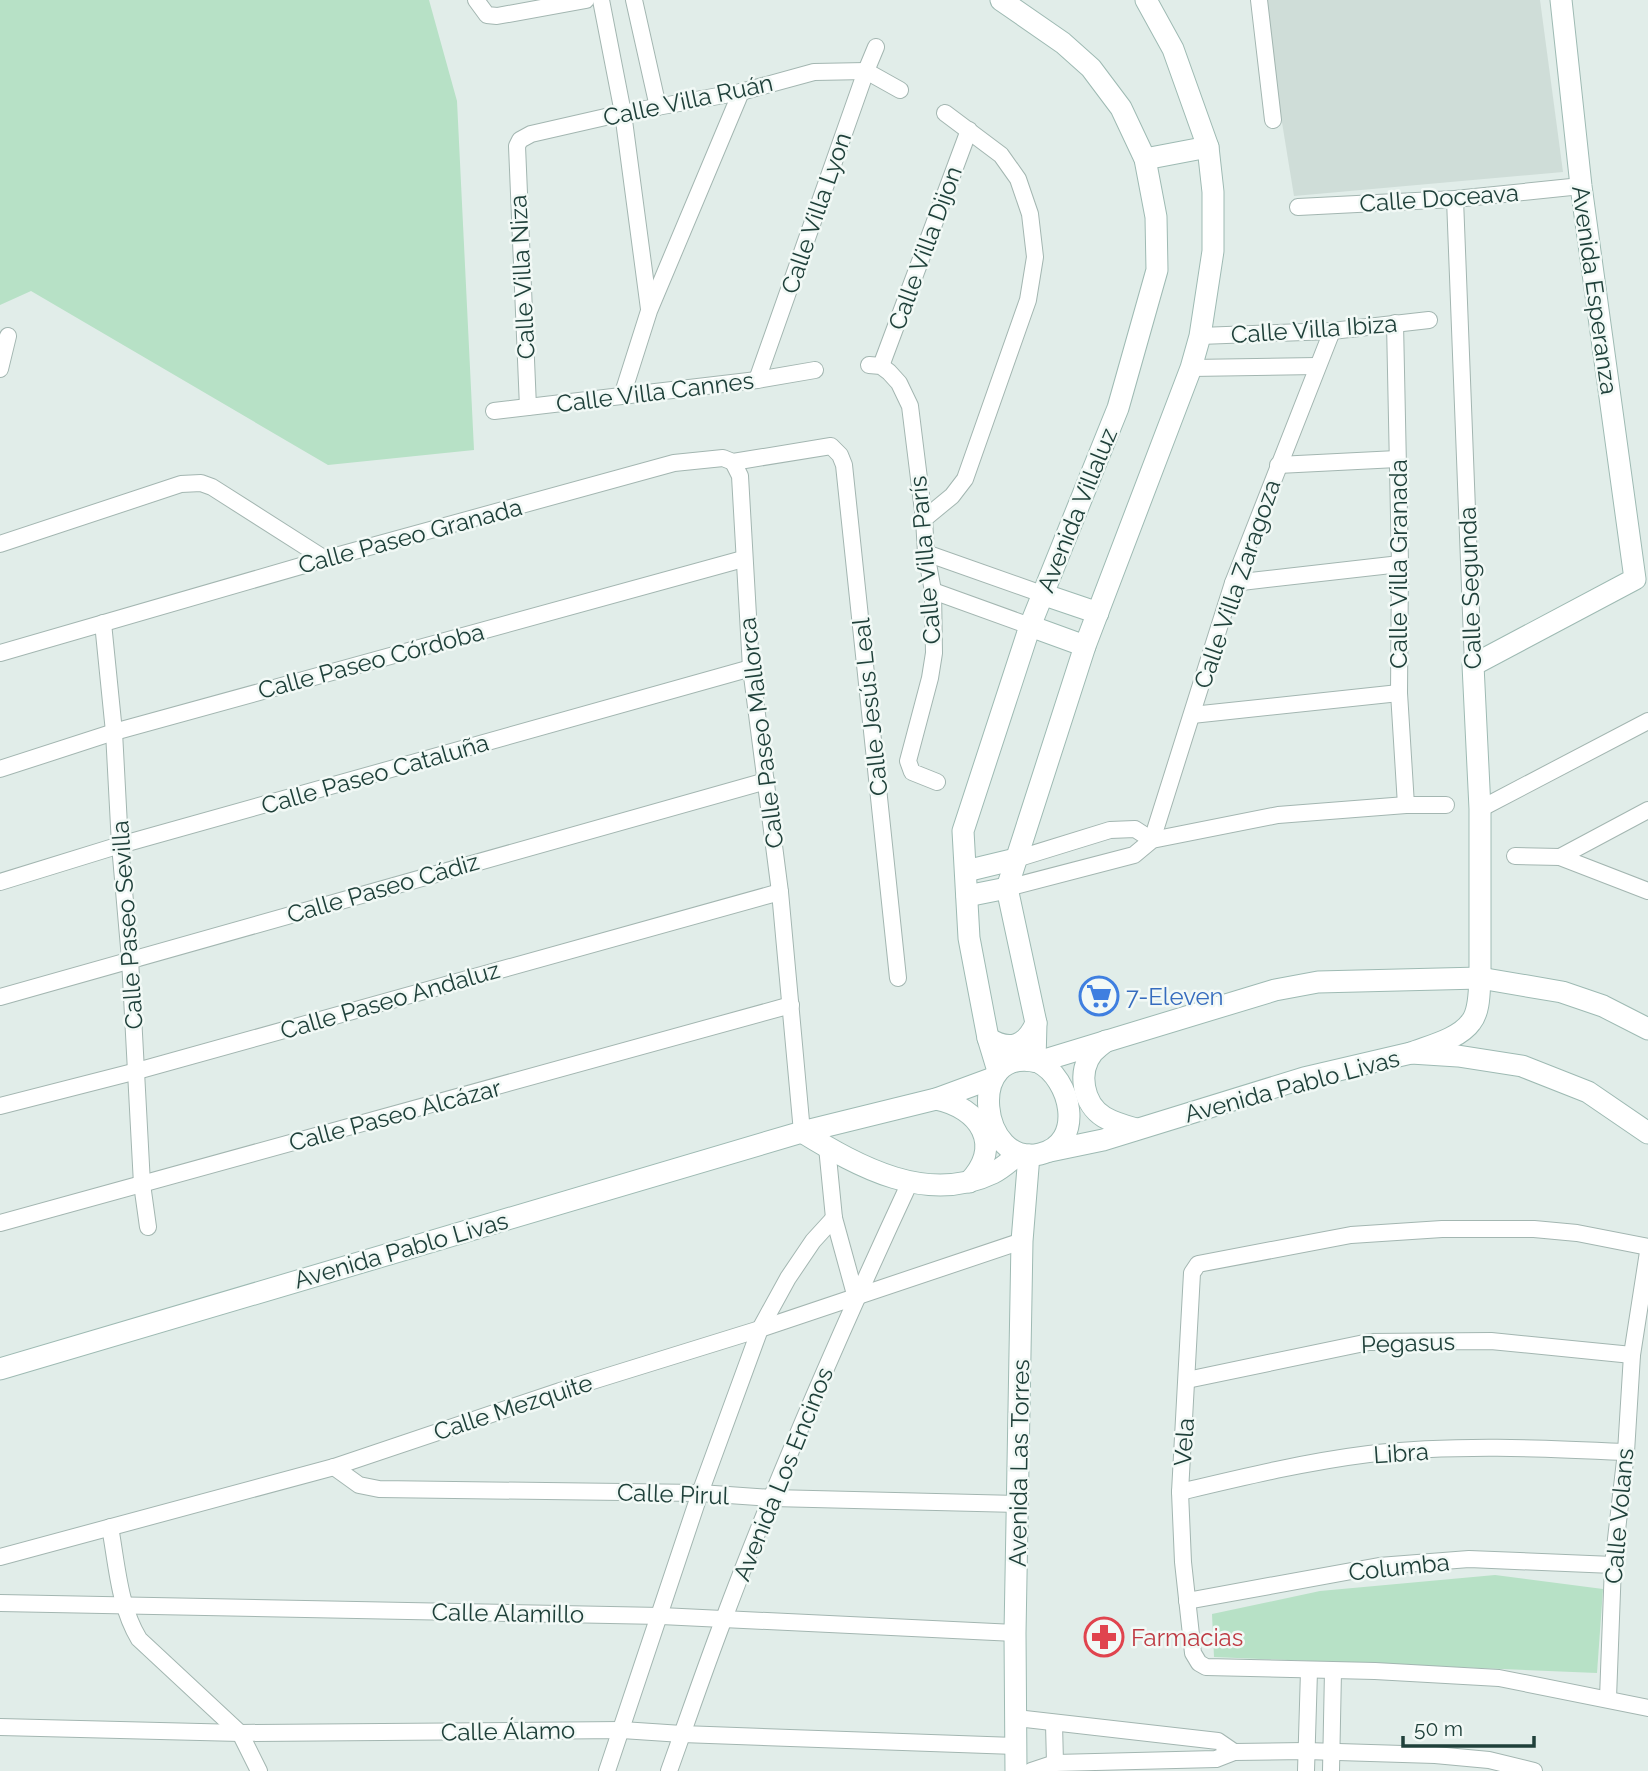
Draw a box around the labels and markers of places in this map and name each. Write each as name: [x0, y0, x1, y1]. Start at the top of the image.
supermarket icon: 7-Eleven: [1078, 975, 1120, 1017]
place label: 7-Eleven: [1126, 982, 1224, 1011]
pharmacy icon: Farmacias: [1083, 1616, 1125, 1658]
place label: Farmacias: [1131, 1623, 1243, 1652]

